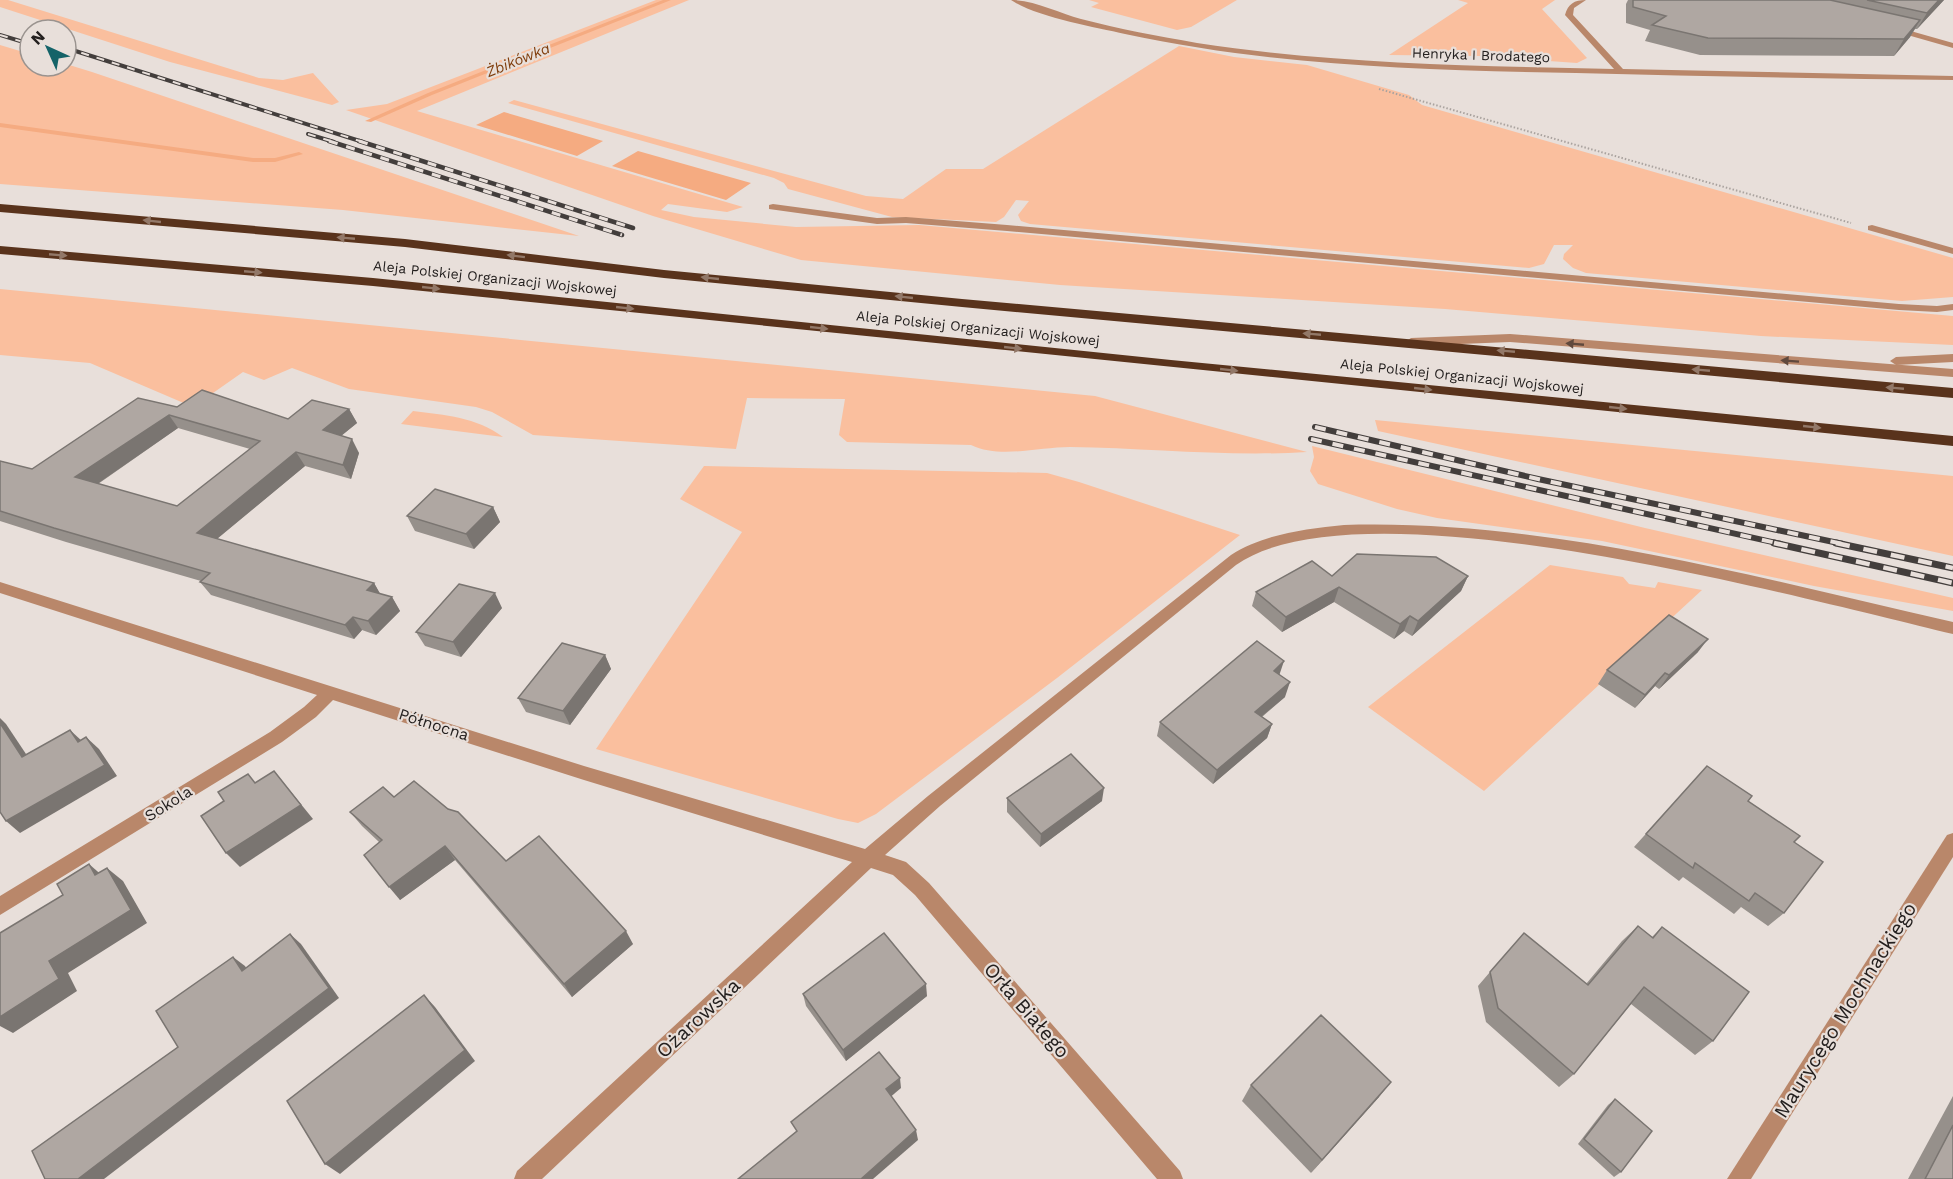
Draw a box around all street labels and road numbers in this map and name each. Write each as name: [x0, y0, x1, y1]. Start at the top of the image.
street label: Henryka I Brodatego: [1412, 45, 1550, 65]
street label: Aleja Polskiej Organizacji Wojskowej: [372, 257, 618, 299]
street label: Aleja Polskiej Organizacji Wojskowej: [855, 307, 1101, 349]
street label: Aleja Polskiej Organizacji Wojskowej: [1339, 355, 1585, 397]
street label: Północna: [396, 704, 471, 745]
street label: Sokola: [141, 782, 195, 825]
street label: Maurycego Mochnackiego: [1769, 898, 1921, 1122]
street label: Orła Białego: [979, 957, 1075, 1063]
street label: Ożarowska: [651, 973, 745, 1063]

